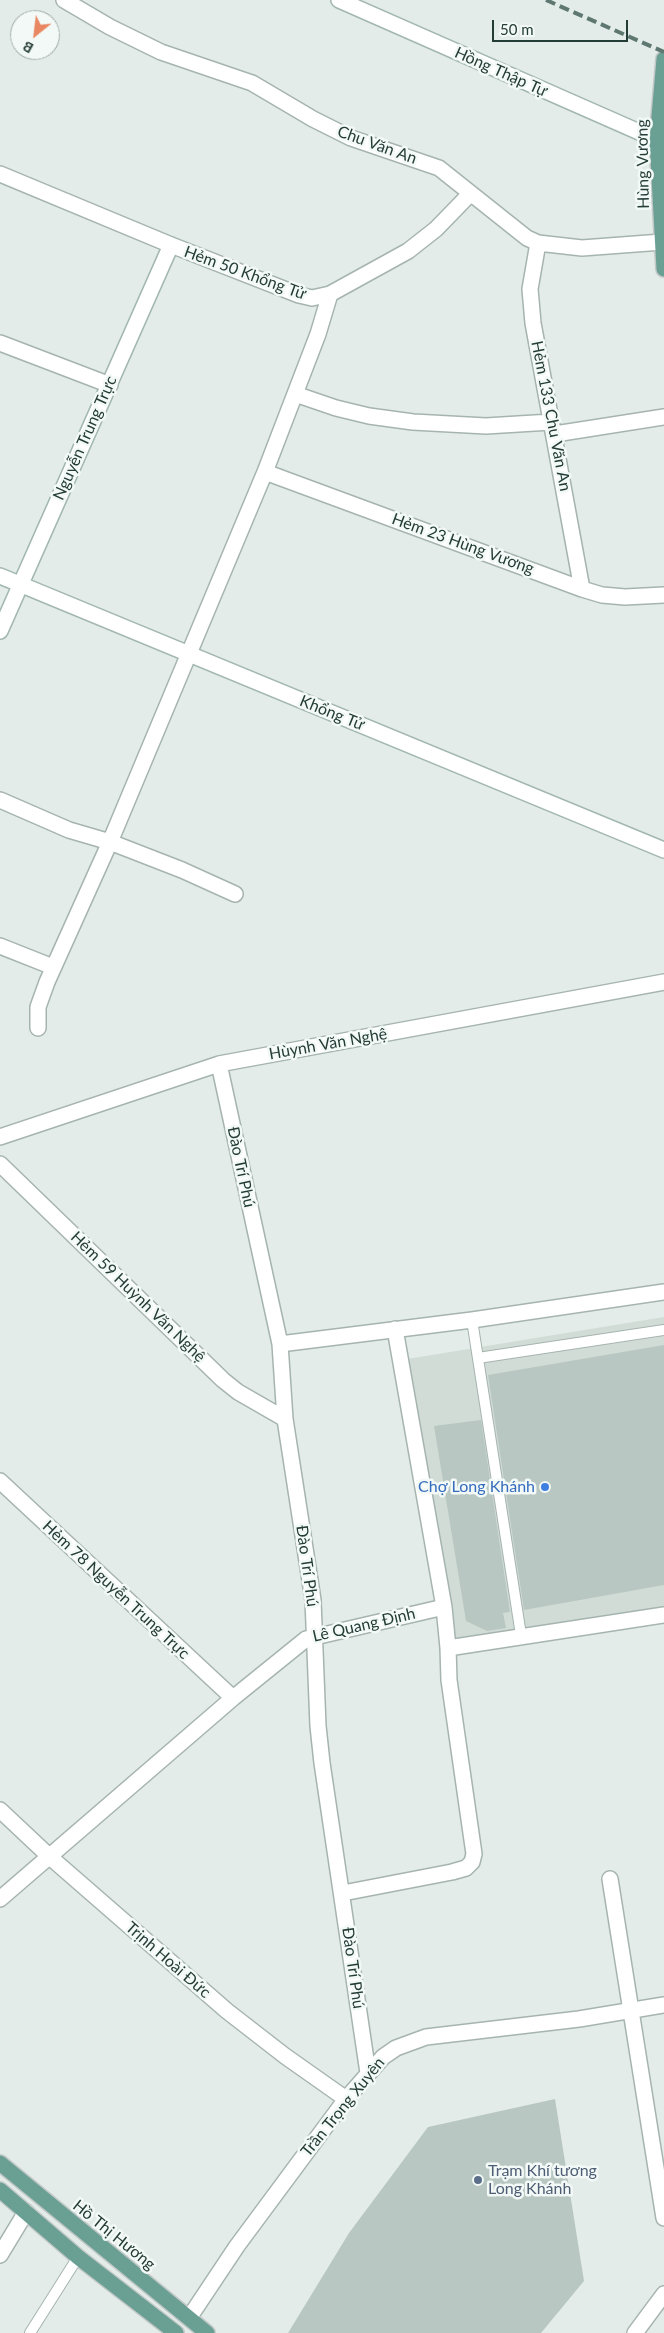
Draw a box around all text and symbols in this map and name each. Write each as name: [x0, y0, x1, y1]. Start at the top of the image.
north arrow: [10, 10, 60, 60]
scale bar: [494, 10, 630, 42]
text: 50 m: [500, 20, 534, 38]
text: B: [20, 38, 36, 57]
street label: Hồng Thập Tự: [452, 43, 550, 101]
street label: Hùng Vương: [633, 119, 653, 209]
street label: Chu Văn An: [335, 122, 419, 168]
street label: Hẻm 50 Khổng Tử: [181, 242, 309, 304]
street label: Hẻm 133 Chu Văn An: [527, 339, 575, 493]
street label: Nguyễn Trung Trực: [49, 373, 121, 503]
street label: Hẻm 23 Hùng Vương: [389, 509, 537, 579]
street label: Khổng Tử: [297, 691, 367, 735]
street label: Hùynh Văn Nghệ: [267, 1024, 389, 1064]
street label: Đào Trí Phú: [223, 1125, 259, 1209]
street label: Hẻm 59 Huỳnh Văn Nghệ: [67, 1228, 209, 1366]
place label: Chợ Long Khánh: [418, 1477, 535, 1497]
marker: Chợ Long Khánh: [539, 1481, 551, 1493]
street label: Hẻm 78 Nguyễn Trung Trực: [39, 1517, 193, 1663]
street label: Đào Trí Phú: [292, 1524, 322, 1608]
street label: Lê Quang Định: [311, 1604, 417, 1646]
street label: Trịnh Hoài Đức: [122, 1918, 214, 2002]
street label: Đào Trí Phú: [338, 1926, 368, 2010]
street label: Trần Trọng Xuyên: [297, 2053, 389, 2161]
place label: Trạm Khí tương Long Khánh: [488, 2161, 597, 2199]
marker: Trạm Khí tương Long Khánh: [472, 2174, 484, 2186]
street label: Hồ Thị Hương: [69, 2196, 159, 2274]

